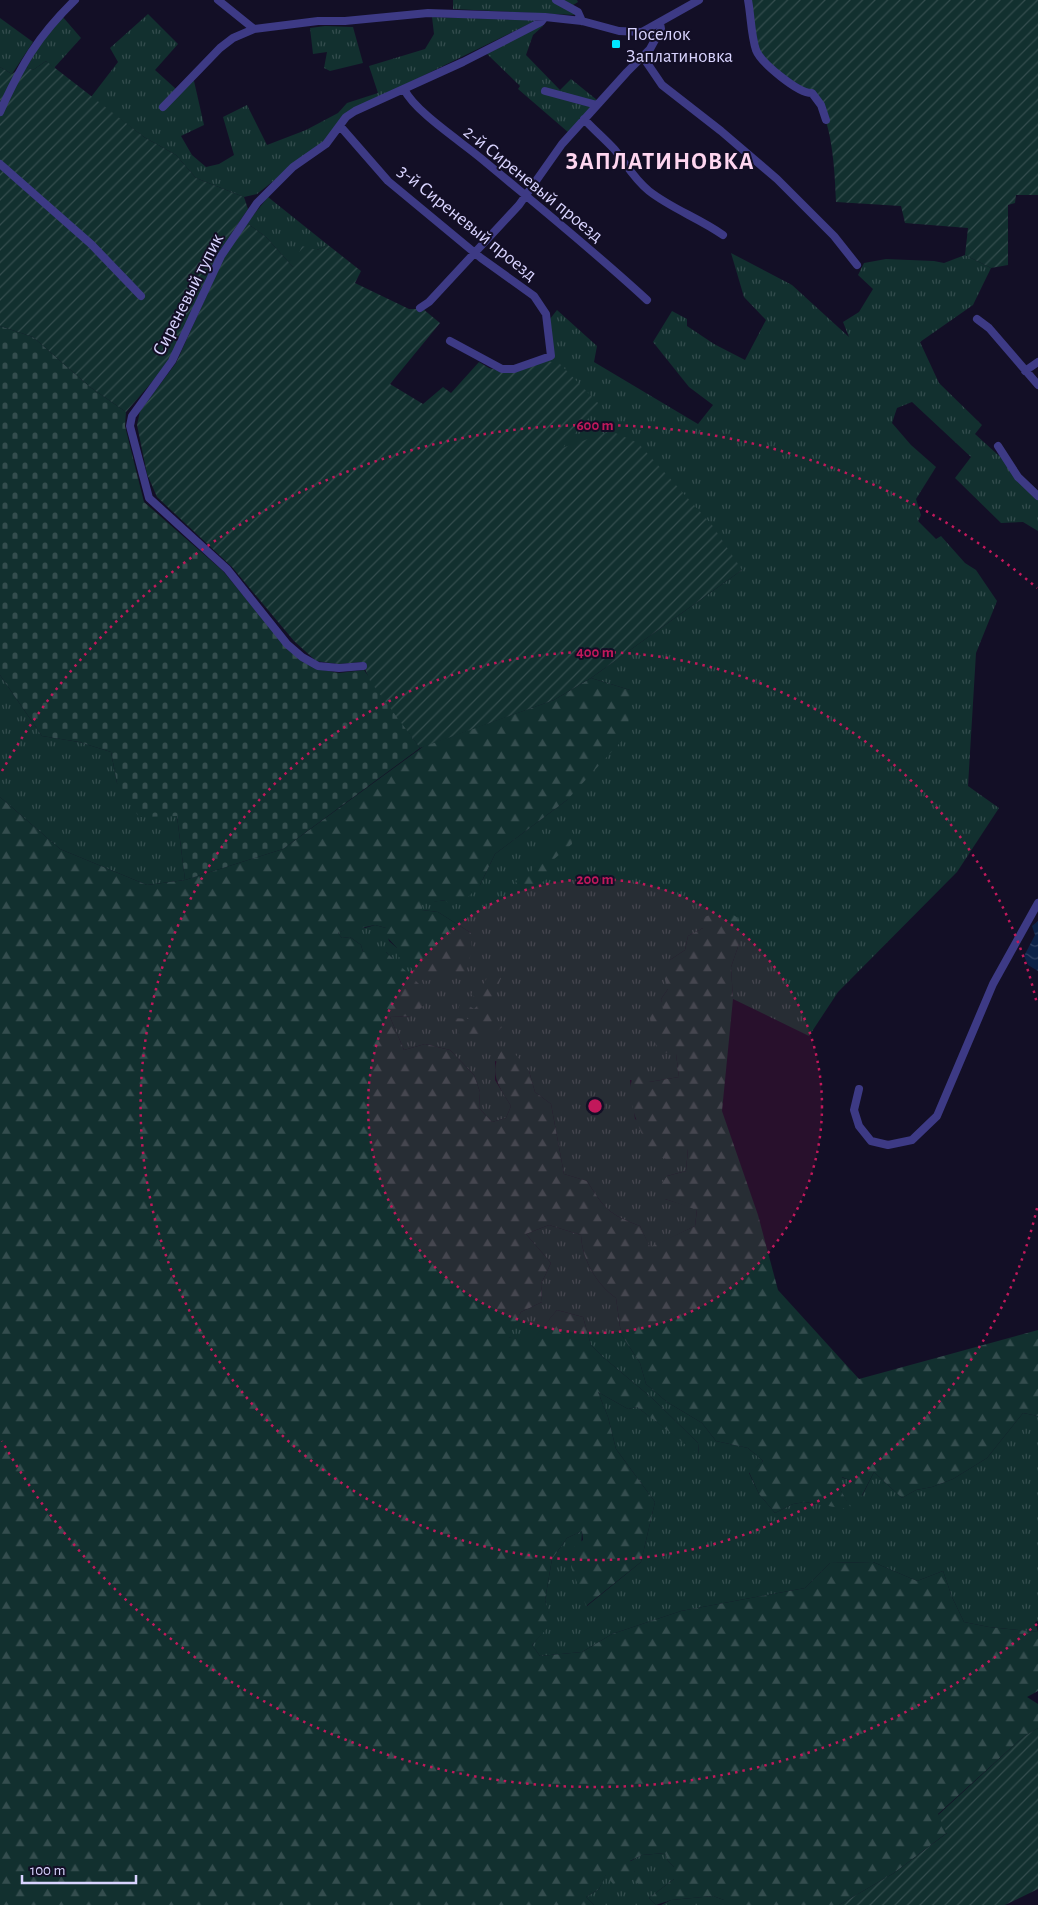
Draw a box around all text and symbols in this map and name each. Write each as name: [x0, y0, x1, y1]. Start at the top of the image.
place label: Поселок Заплатиновка: [626, 25, 733, 66]
marker: Поселок Заплатиновка: [610, 38, 622, 50]
street label: 2-й Сиреневый проезд: [460, 122, 606, 246]
district label: ЗАПЛАТИНОВКА: [566, 150, 754, 174]
street label: 3-й Сиреневый проезд: [394, 162, 540, 285]
street label: Сиреневый тупик: [149, 230, 227, 359]
text: 600 m: [576, 418, 614, 433]
text: 400 m: [576, 645, 614, 660]
text: 200 m: [576, 872, 614, 887]
centre of rings: [586, 1097, 604, 1115]
scale bar: [22, 1852, 136, 1884]
text: 100 m: [30, 1863, 65, 1878]

